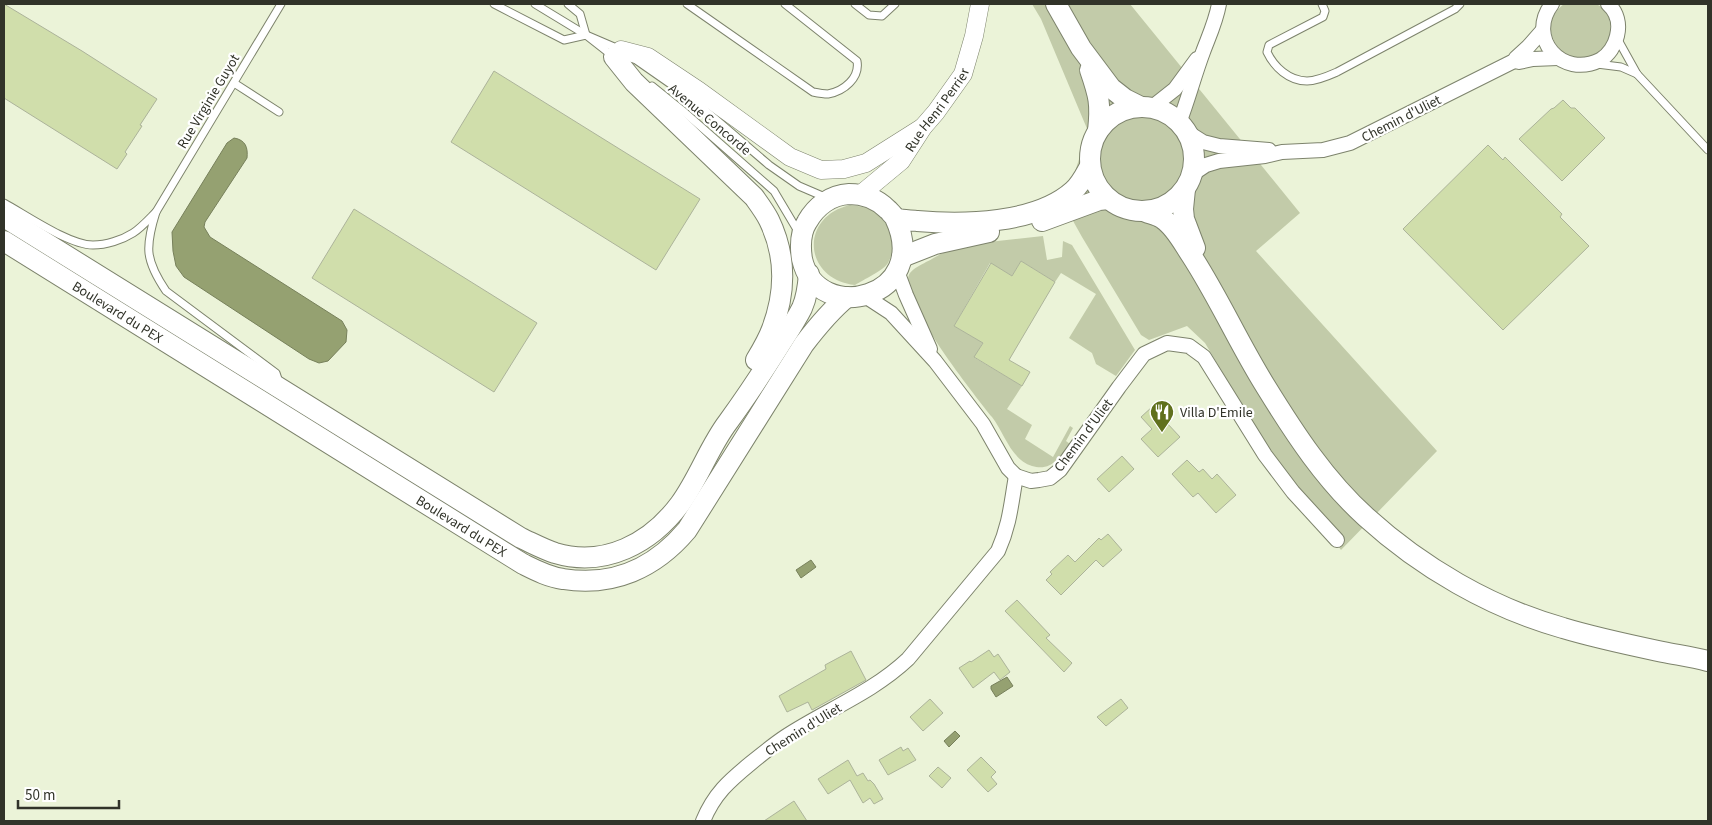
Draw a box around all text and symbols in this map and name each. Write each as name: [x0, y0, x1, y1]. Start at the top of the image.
street label: Rue Virginie Guyot: [173, 50, 245, 152]
street label: Rue Henri Perrier: [900, 66, 975, 156]
street label: Avenue Concorde: [664, 79, 755, 160]
street label: Chemin d'Uliet: [1358, 90, 1445, 148]
street label: Boulevard du PEX: [68, 277, 166, 348]
street label: Chemin d'Uliet: [1050, 395, 1118, 476]
restaurant icon: Villa D'Emile: [1149, 399, 1175, 433]
place label: Villa D'Emile: [1180, 403, 1253, 423]
street label: Boulevard du PEX: [412, 491, 510, 562]
street label: Chemin d'Uliet: [761, 698, 846, 761]
scale bar: [18, 778, 119, 810]
text: 50 m: [25, 785, 55, 806]

